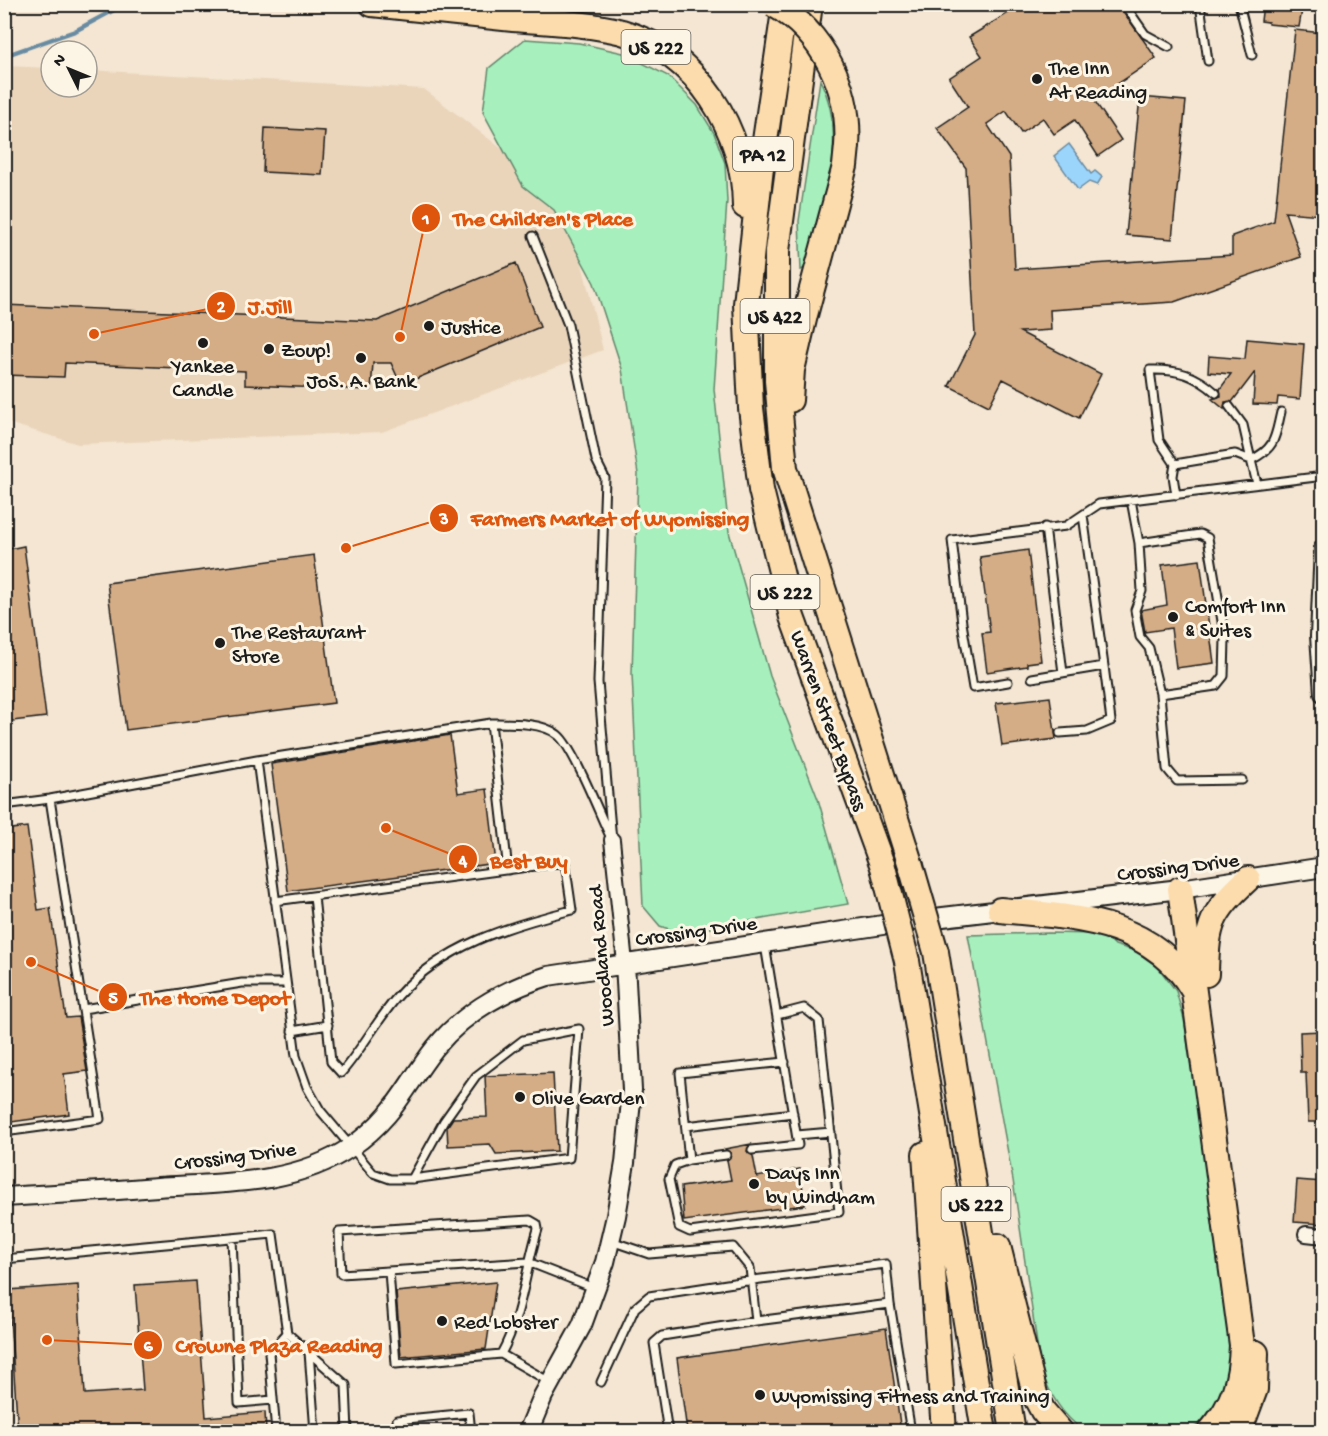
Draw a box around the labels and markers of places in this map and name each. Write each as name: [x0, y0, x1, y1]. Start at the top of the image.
place label: The Inn At Reading: [1048, 58, 1147, 107]
marker: The Inn At Reading: [1030, 72, 1044, 86]
callout: The Children's Place: [411, 198, 645, 238]
callout: J.Jill: [206, 286, 304, 326]
place label: Justice: [441, 317, 502, 342]
marker: Justice: [422, 319, 436, 333]
marker: Yankee Candle: [196, 336, 210, 350]
place label: Zoup!: [281, 340, 331, 365]
marker: Zoup!: [262, 342, 276, 356]
marker: JoS. A. Bank: [354, 351, 368, 365]
place label: Yankee Candle: [170, 356, 235, 405]
place label: JoS. A. Bank: [306, 371, 418, 396]
callout: Farmers Market of Wyomissing: [429, 498, 762, 538]
place label: Comfort Inn & Suites: [1185, 596, 1286, 645]
marker: Comfort Inn & Suites: [1166, 610, 1180, 624]
place label: The Restaurant Store: [231, 622, 367, 671]
marker: The Restaurant Store: [213, 636, 227, 650]
callout: Best Buy: [448, 839, 579, 879]
callout: The Home Depot: [98, 977, 302, 1017]
place label: Olive Garden: [532, 1088, 644, 1113]
marker: Olive Garden: [513, 1090, 527, 1104]
place label: Days Inn by Windham: [764, 1163, 875, 1212]
marker: Days Inn by Windham: [747, 1177, 761, 1191]
place label: Red Lobster: [454, 1312, 559, 1337]
marker: Red Lobster: [435, 1314, 449, 1328]
callout: Crowne Plaza Reading: [133, 1325, 395, 1365]
place label: Wyomissing Fitness and Training: [772, 1386, 1050, 1411]
marker: Wyomissing Fitness and Training: [753, 1388, 767, 1402]

